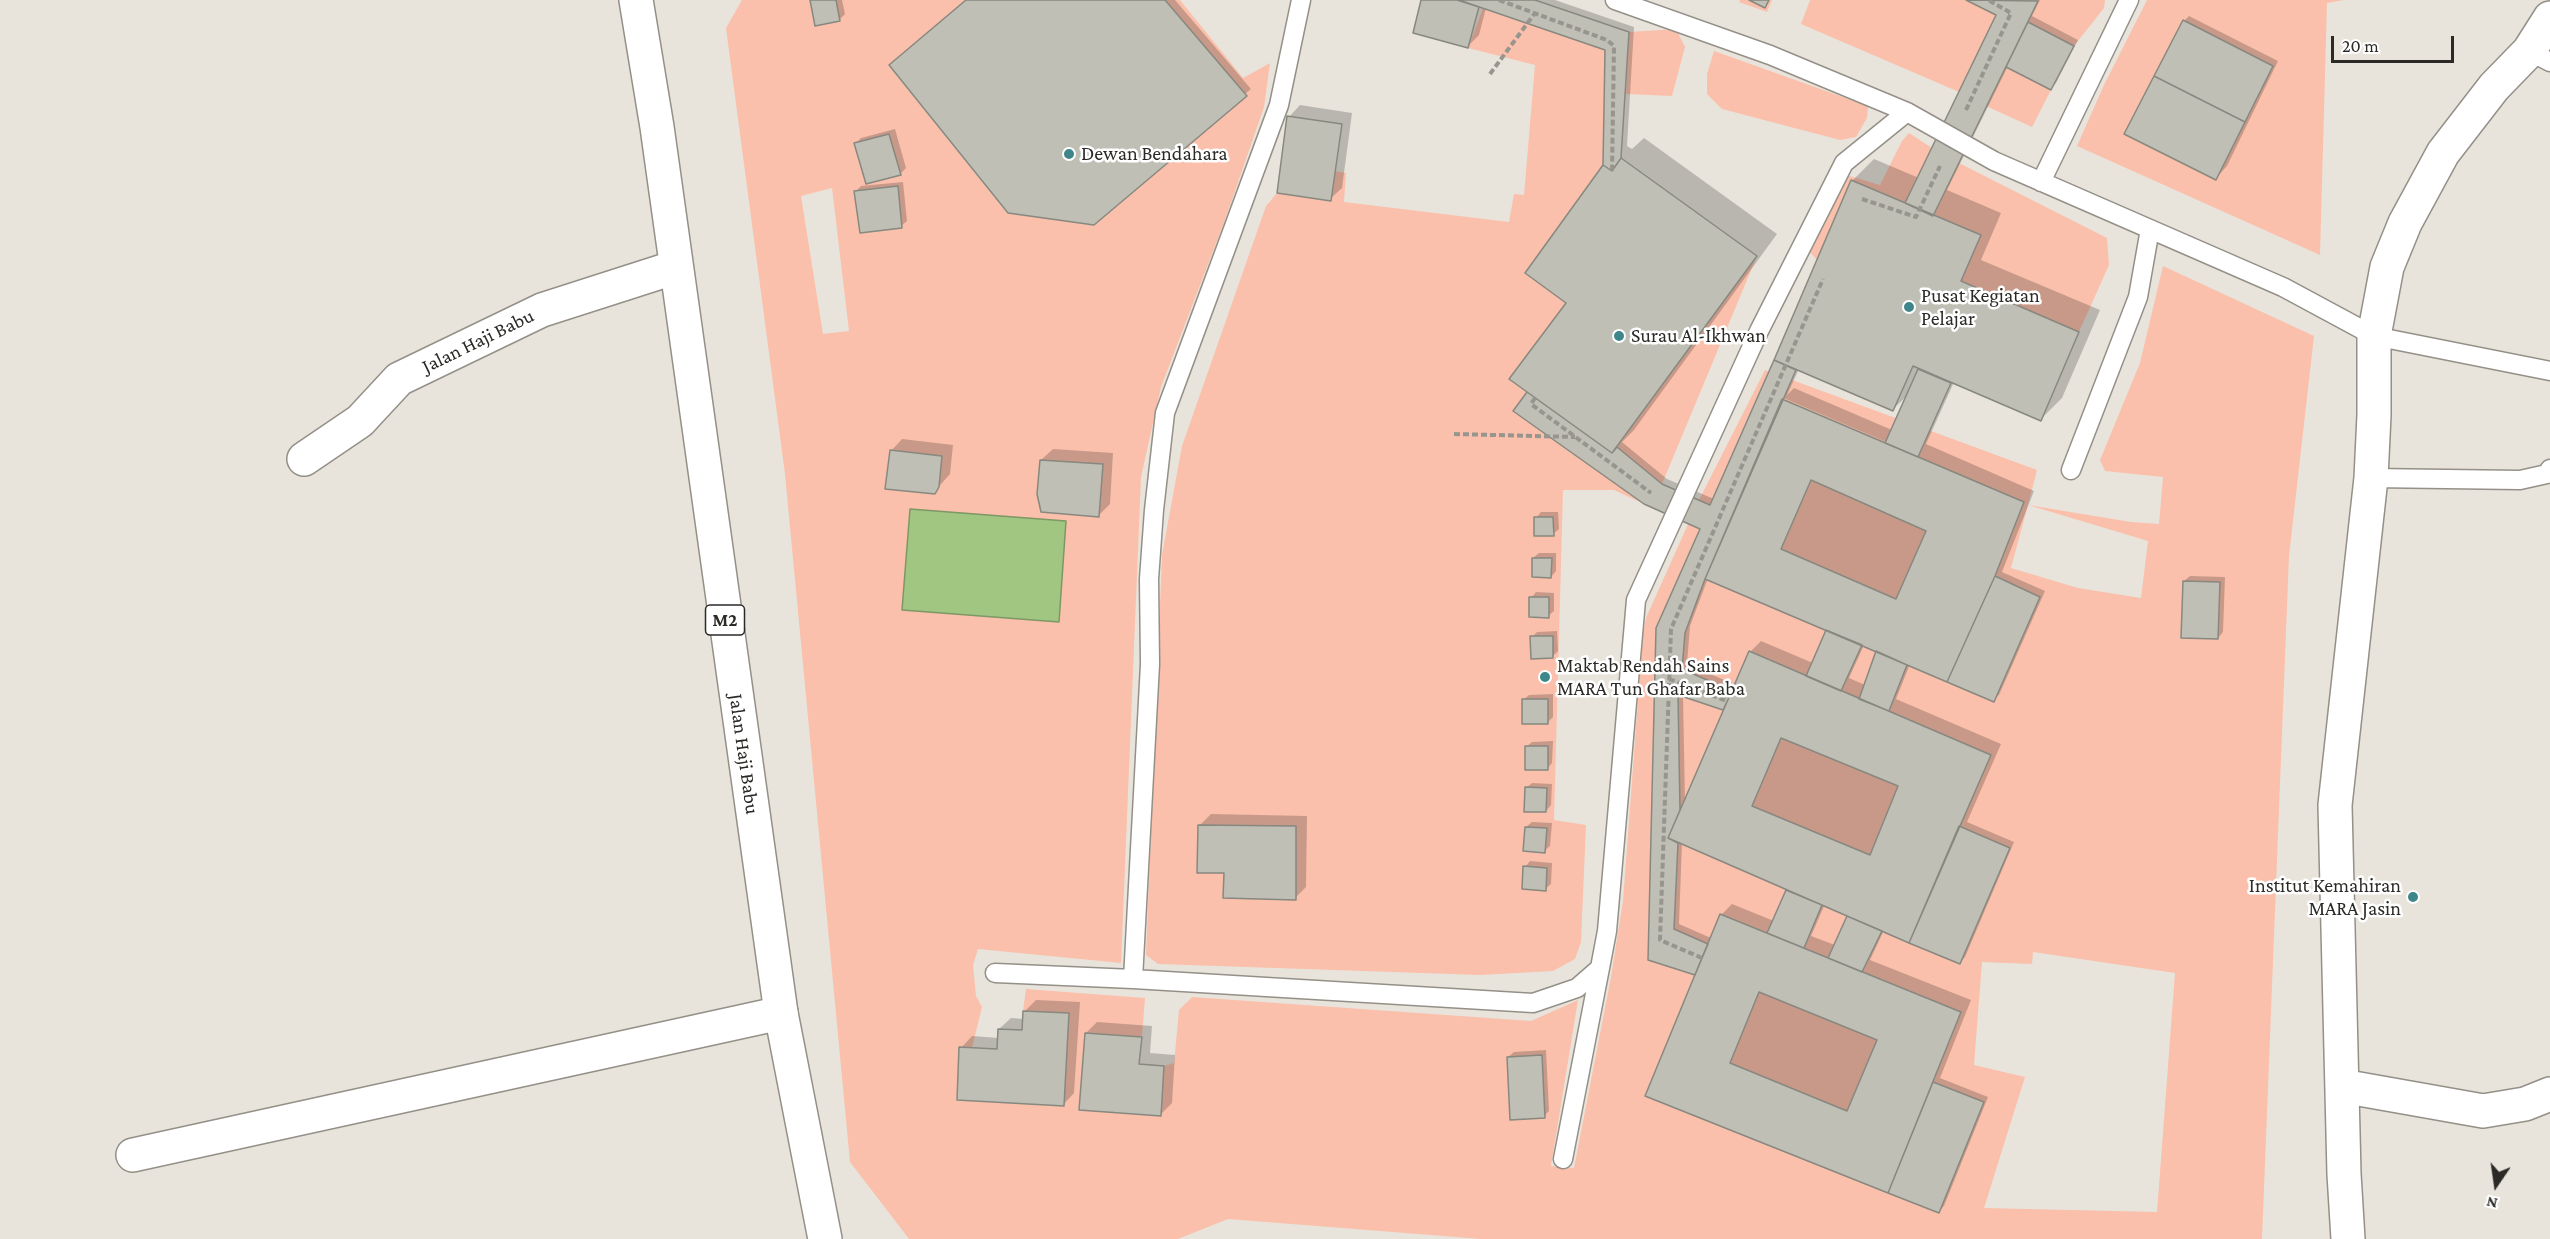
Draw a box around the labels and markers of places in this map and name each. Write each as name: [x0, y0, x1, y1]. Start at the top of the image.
place label: Dewan Bendahara: [1081, 142, 1228, 166]
marker: Dewan Bendahara: [1062, 147, 1076, 161]
place label: Pusat Kegiatan Pelajar: [1921, 284, 2040, 331]
marker: Pusat Kegiatan Pelajar: [1902, 300, 1916, 314]
place label: Surau Al-Ikhwan: [1631, 324, 1766, 348]
marker: Surau Al-Ikhwan: [1612, 329, 1626, 343]
place label: Maktab Rendah Sains MARA Tun Ghafar Baba: [1557, 654, 1745, 701]
marker: Maktab Rendah Sains MARA Tun Ghafar Baba: [1538, 670, 1552, 684]
place label: Institut Kemahiran MARA Jasin: [2249, 874, 2401, 921]
marker: Institut Kemahiran MARA Jasin: [2406, 890, 2420, 904]

